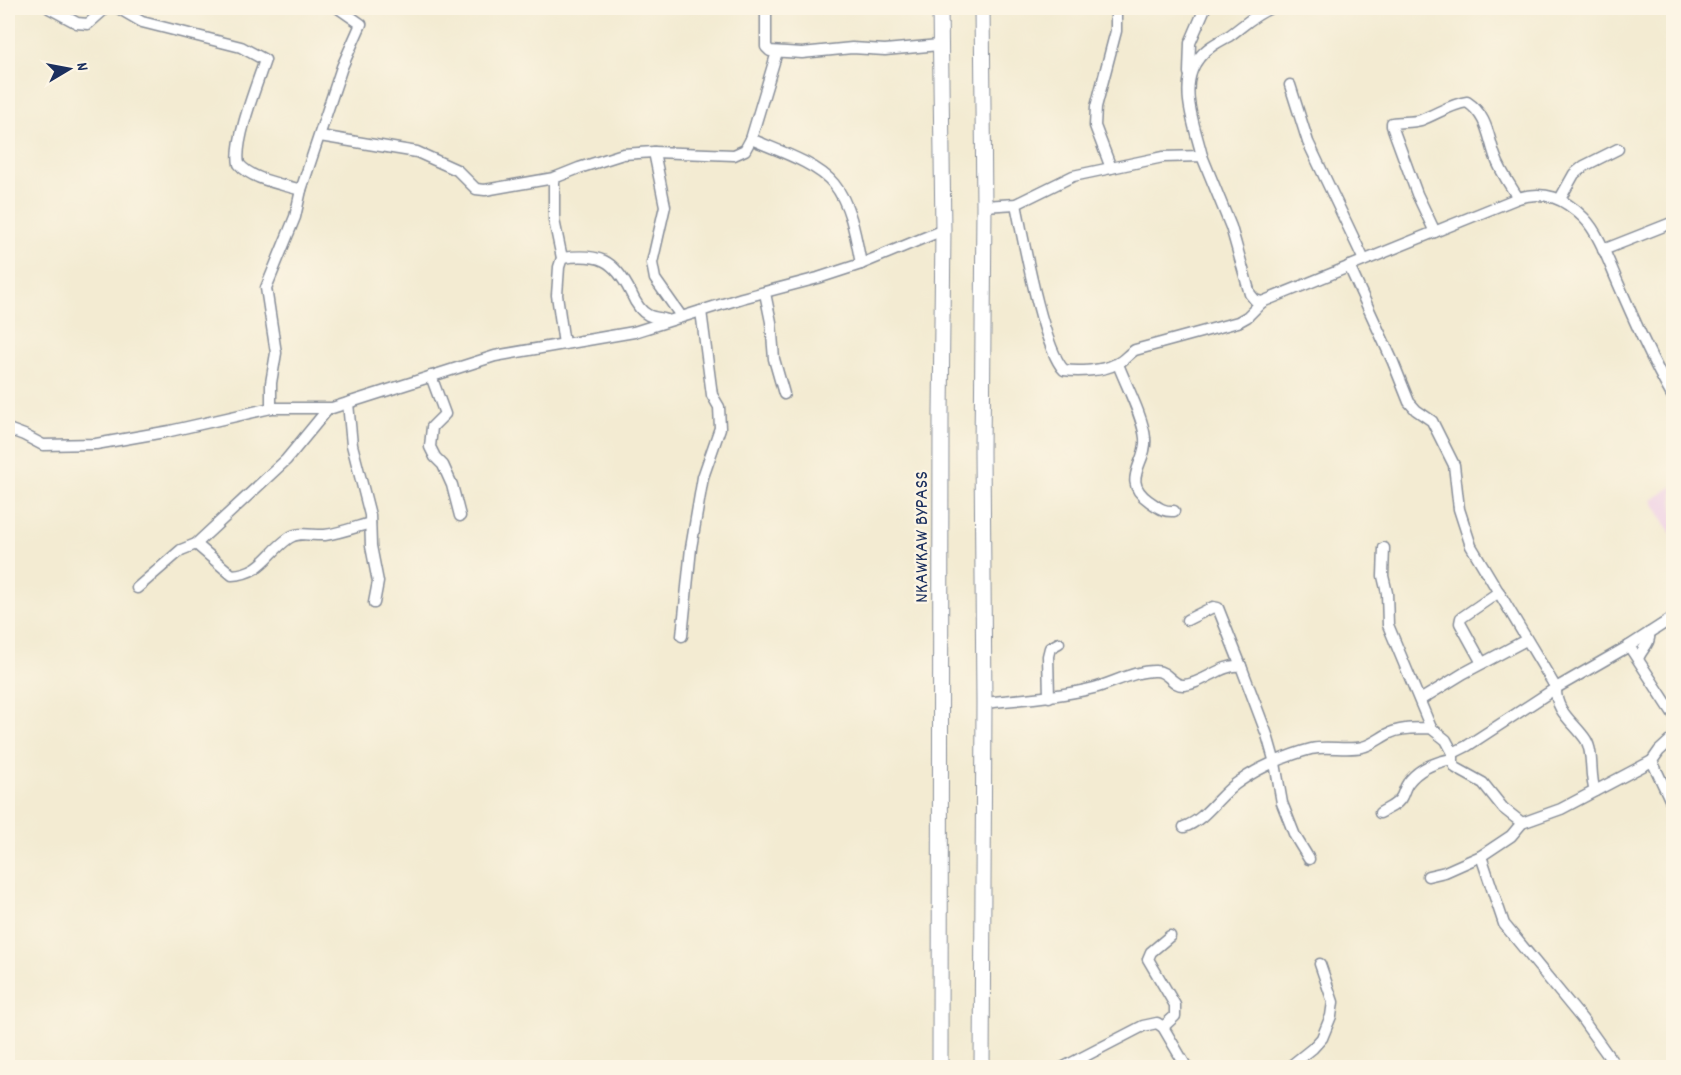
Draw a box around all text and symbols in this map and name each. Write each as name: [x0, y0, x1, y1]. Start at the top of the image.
north arrow: [39, 39, 99, 99]
text: N: [69, 61, 93, 73]
street label: NKAWKAW BYPASS: [909, 471, 937, 603]

